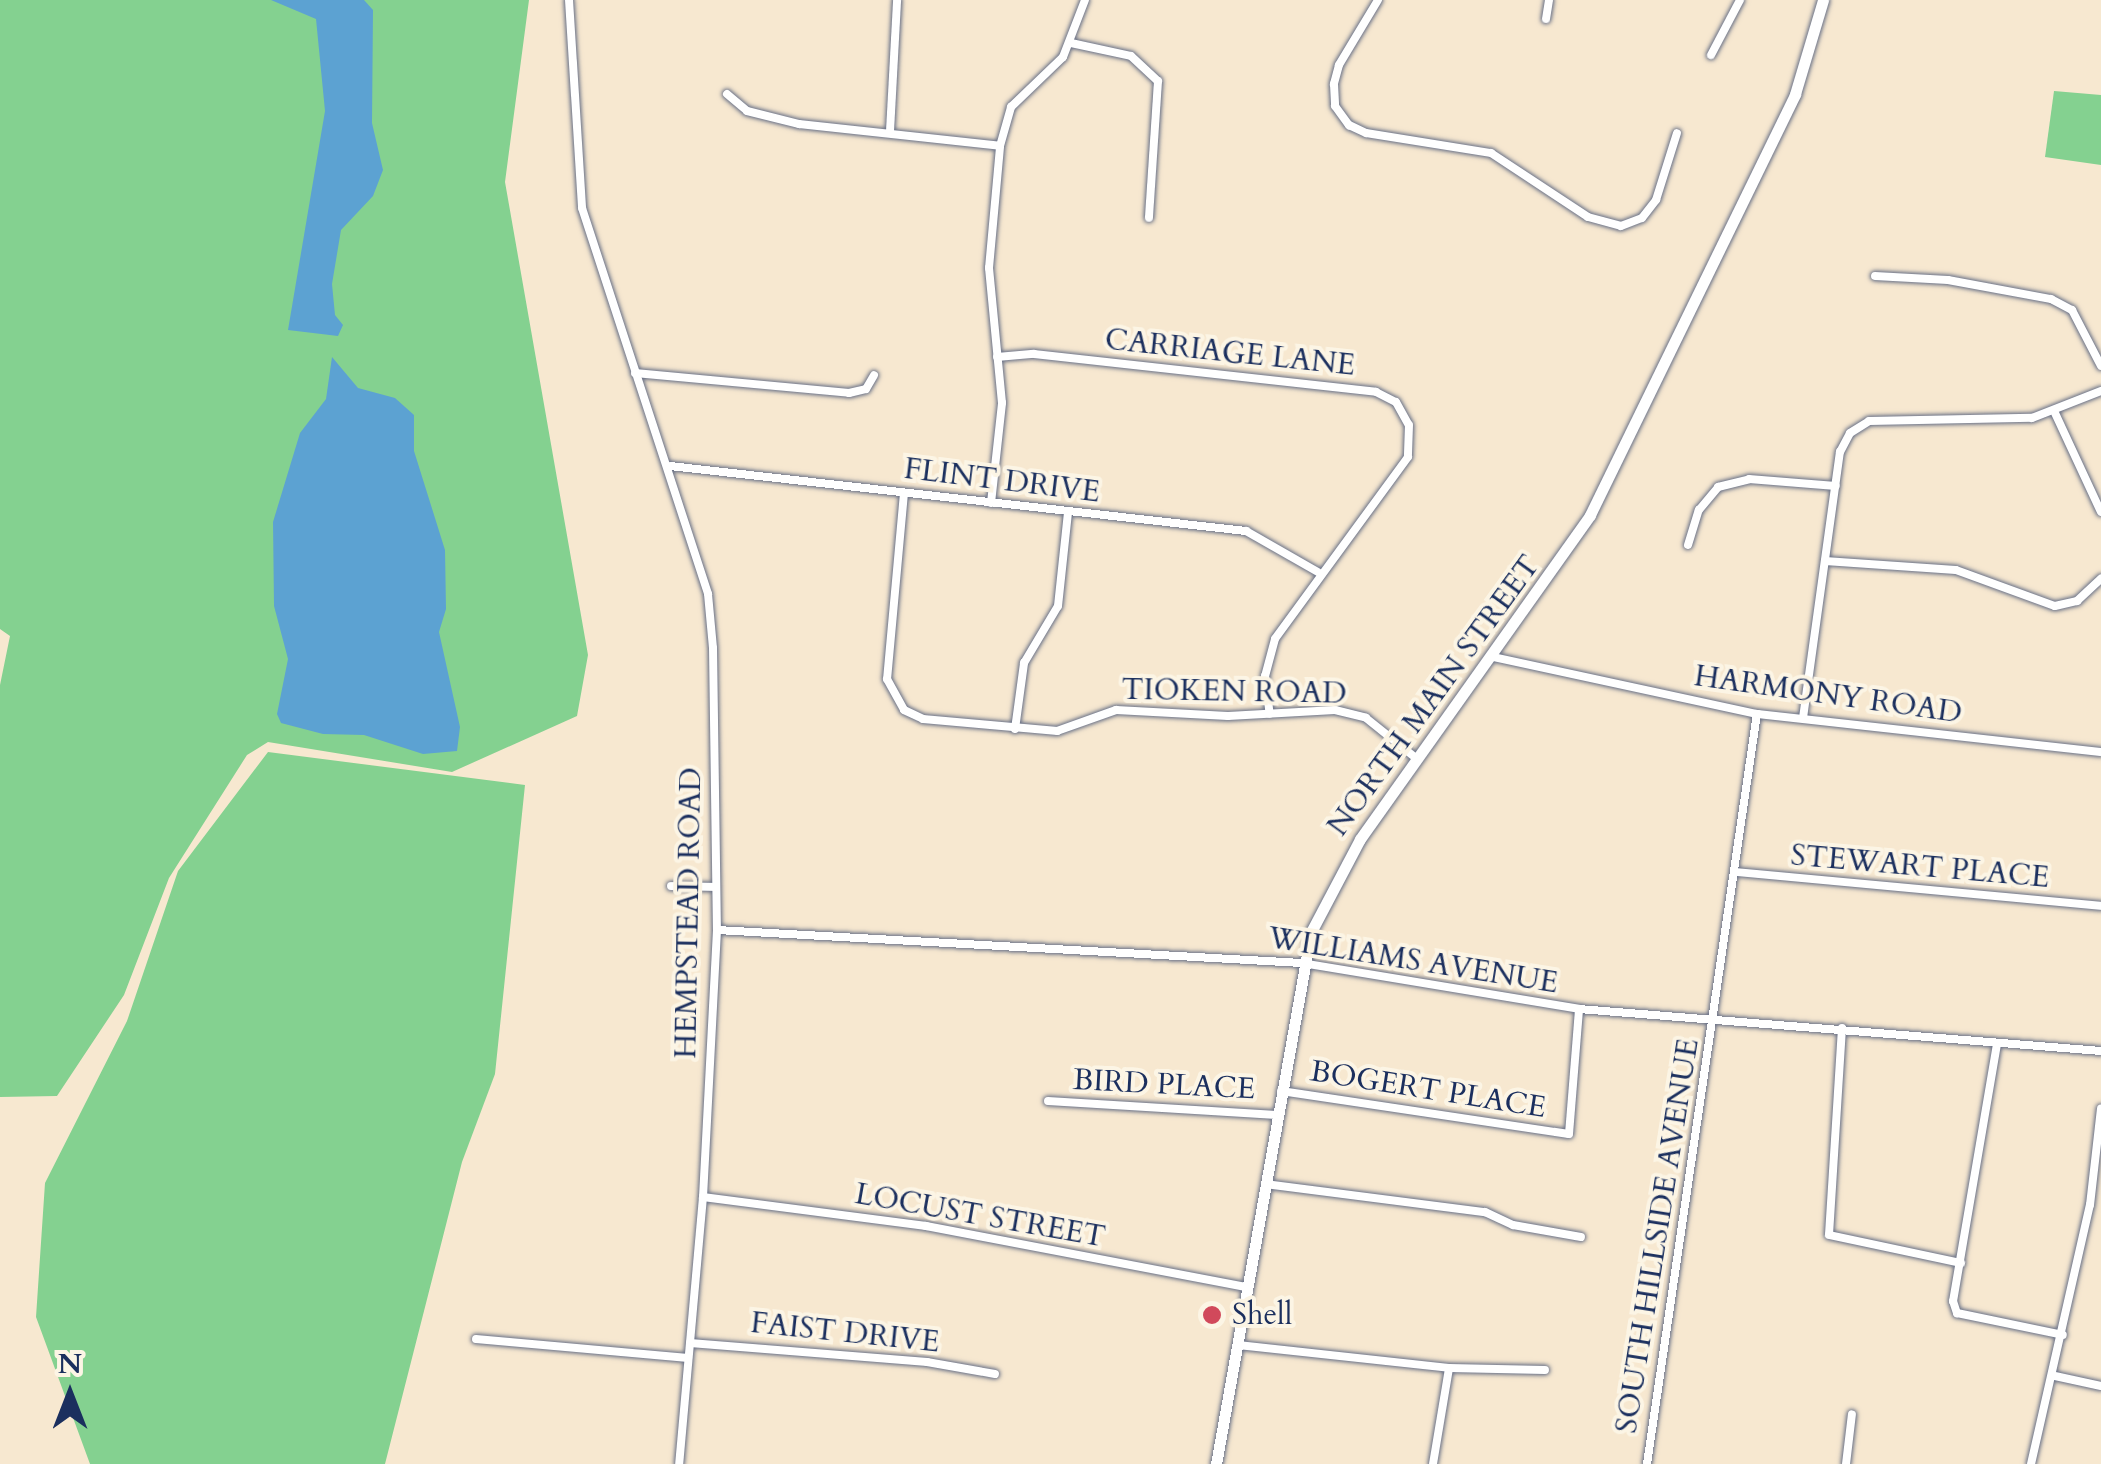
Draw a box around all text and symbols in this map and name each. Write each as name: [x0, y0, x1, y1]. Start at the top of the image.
street label: CARRIAGE LANE: [1103, 322, 1357, 384]
street label: FLINT DRIVE: [902, 451, 1102, 511]
street label: NORTH MAIN STREET: [1320, 549, 1548, 843]
street label: HARMONY ROAD: [1692, 658, 1964, 732]
street label: TIOKEN ROAD: [1121, 672, 1347, 712]
street label: HEMPSTEAD ROAD: [668, 767, 710, 1059]
street label: STEWART PLACE: [1789, 838, 2051, 896]
street label: WILLIAMS AVENUE: [1265, 920, 1561, 1002]
street label: SOUTH HILLSIDE AVENUE: [1609, 1036, 1707, 1436]
street label: BOGERT PLACE: [1308, 1054, 1548, 1126]
street label: BIRD PLACE: [1072, 1062, 1256, 1108]
street label: LOCUST STREET: [852, 1176, 1108, 1256]
place label: Shell: [1232, 1297, 1292, 1333]
marker: Shell: [1201, 1304, 1223, 1326]
street label: FAIST DRIVE: [749, 1305, 941, 1361]
north arrow: [20, 1344, 120, 1444]
text: N: [58, 1345, 82, 1383]

